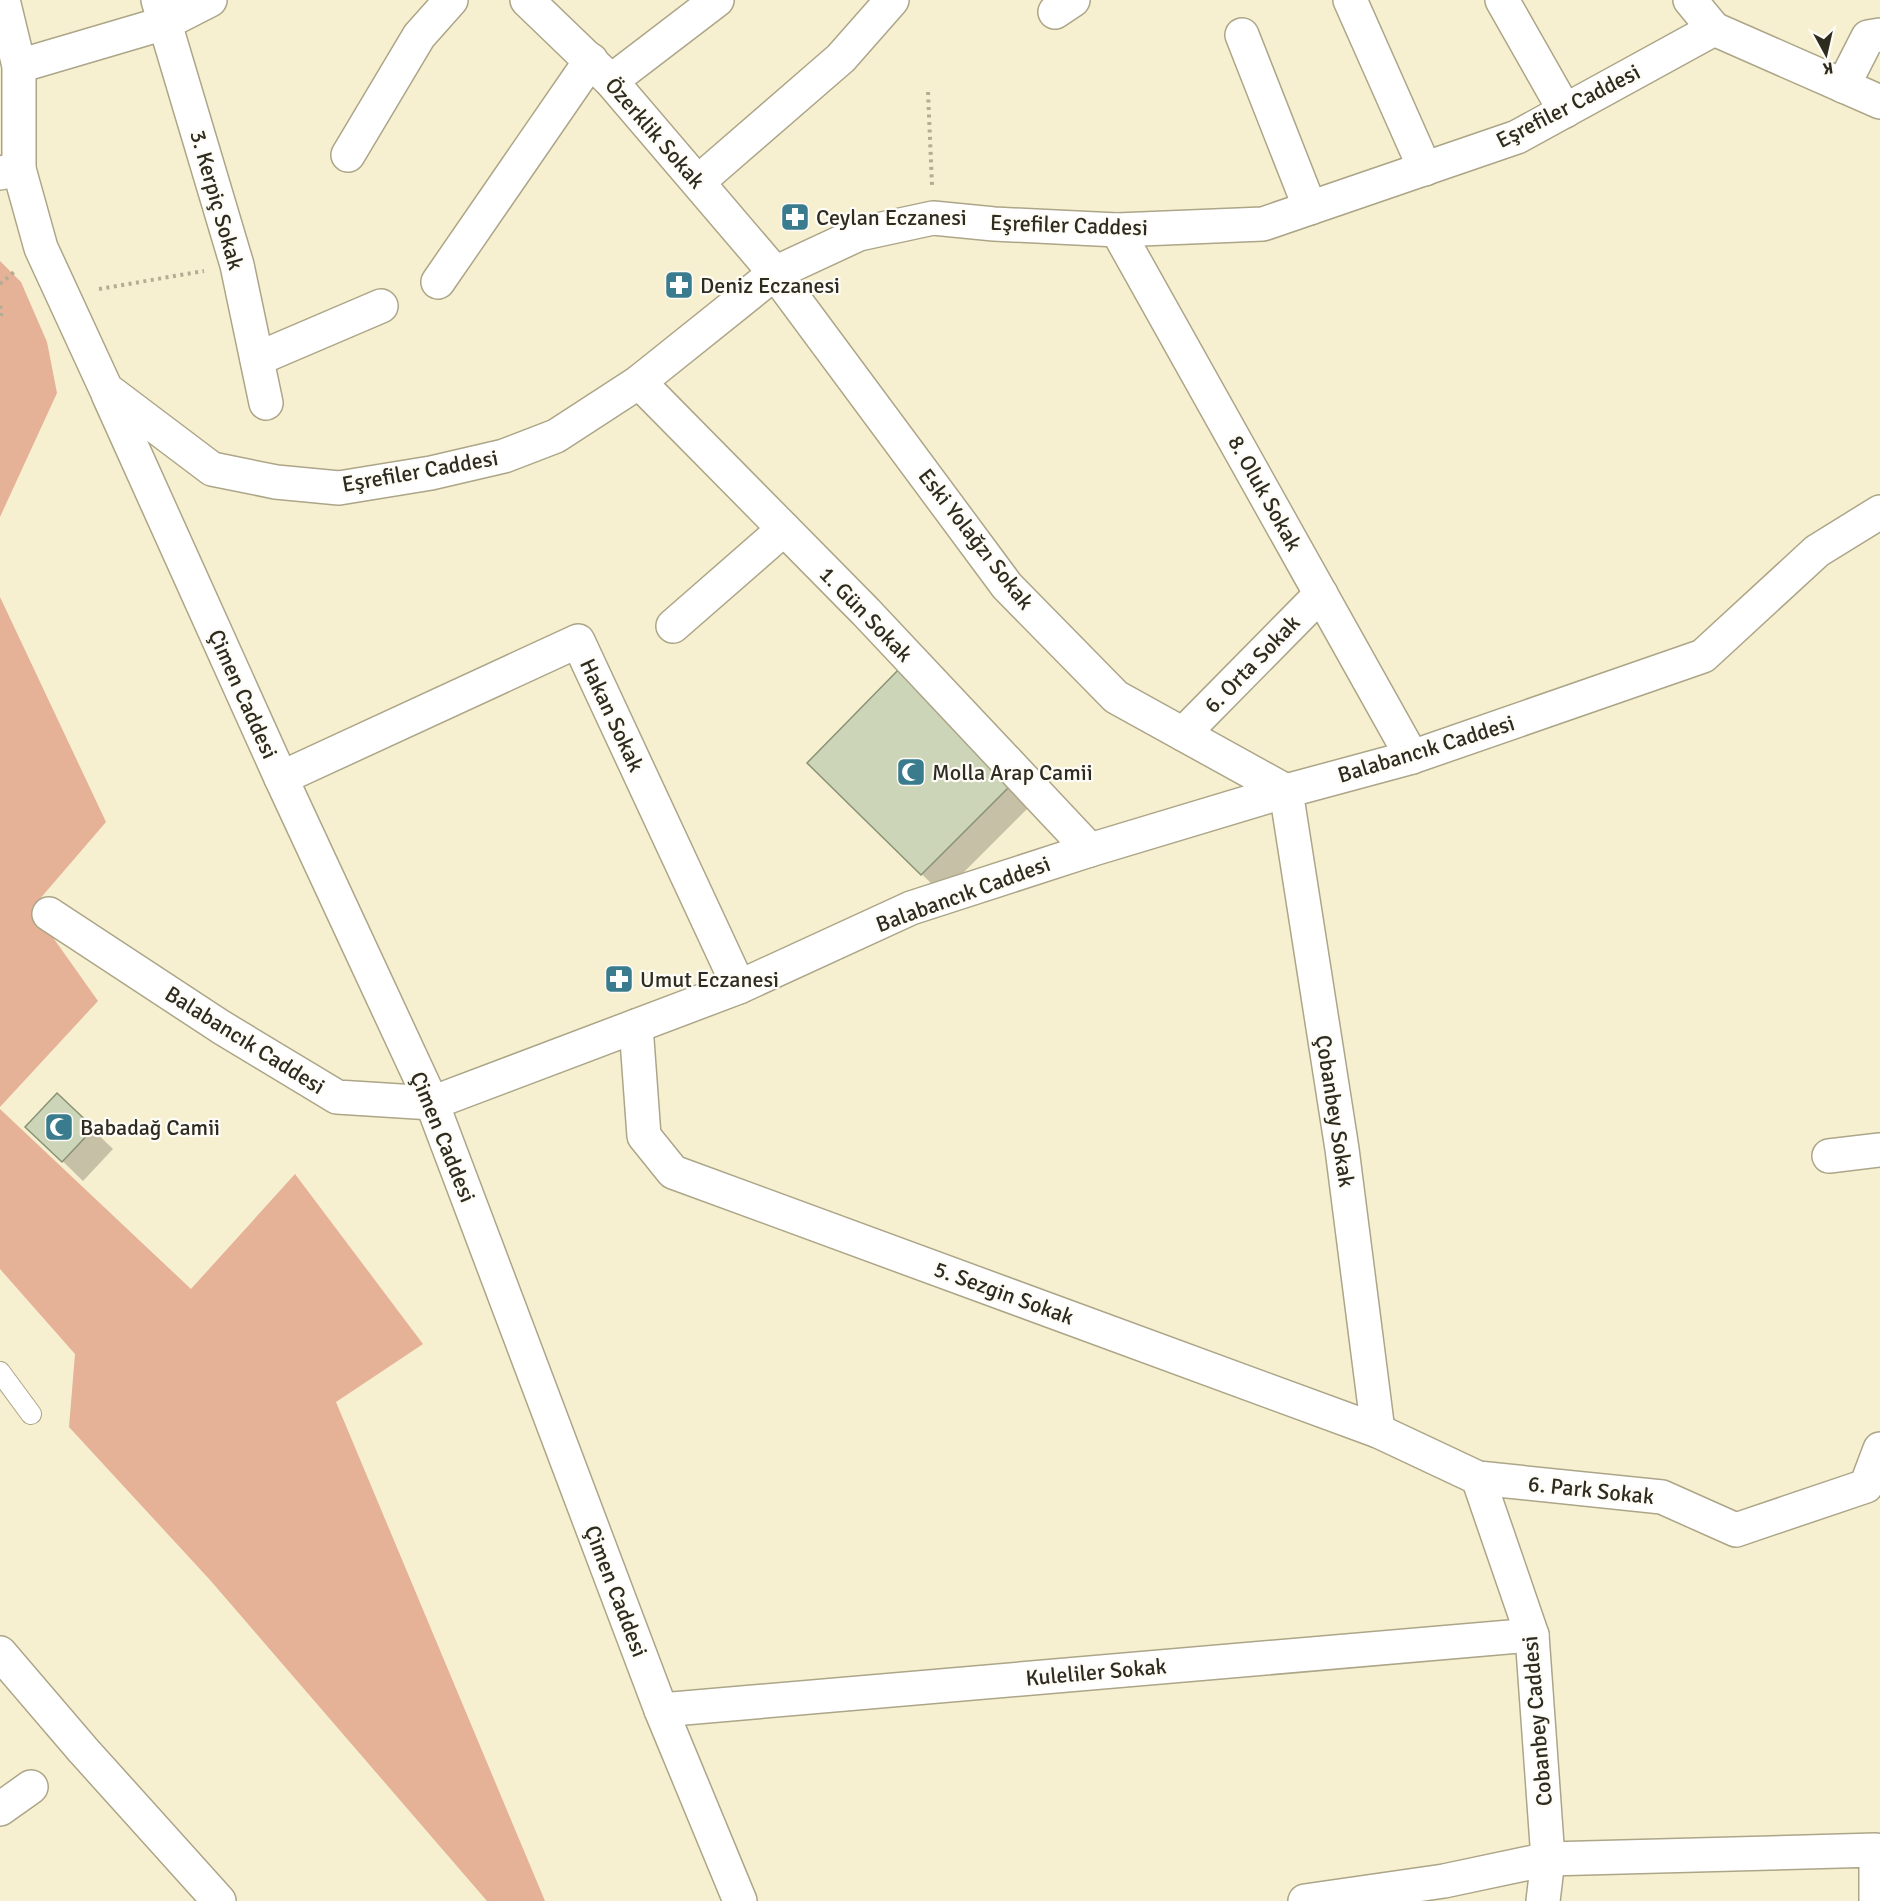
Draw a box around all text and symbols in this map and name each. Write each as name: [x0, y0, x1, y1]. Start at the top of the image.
north arrow: [1796, 24, 1856, 84]
text: K: [1822, 57, 1834, 78]
street label: Eşrefiler Caddesi: [1492, 58, 1644, 154]
street label: Özerklik Sokak: [599, 72, 711, 194]
street label: 3. Kerpiç Sokak: [184, 127, 250, 273]
pharmacy icon: Ceylan Eczanesi: [779, 201, 811, 233]
place label: Ceylan Eczanesi: [816, 204, 967, 231]
street label: Eşrefiler Caddesi: [990, 209, 1148, 241]
pharmacy icon: Deniz Eczanesi: [663, 269, 695, 301]
place label: Deniz Eczanesi: [700, 272, 840, 299]
street label: 8. Oluk Sokak: [1222, 430, 1308, 556]
street label: Eşrefiler Caddesi: [340, 444, 500, 498]
street label: Eski Yolağzı Sokak: [913, 463, 1039, 615]
street label: 1. Gün Sokak: [814, 561, 918, 667]
street label: 6. Orta Sokak: [1198, 609, 1306, 719]
street label: Çimen Caddesi: [202, 625, 284, 763]
street label: Hakan Sokak: [574, 654, 650, 776]
street label: Balabancık Caddesi: [1334, 709, 1518, 789]
mosque icon: Molla Arap Camii: [895, 756, 927, 788]
place label: Molla Arap Camii: [932, 759, 1093, 786]
street label: Balabancık Caddesi: [872, 850, 1054, 938]
pharmacy icon: Umut Eczanesi: [603, 963, 635, 995]
place label: Umut Eczanesi: [640, 966, 779, 993]
street label: Balabancık Caddesi: [160, 980, 330, 1100]
street label: Çobanbey Sokak: [1310, 1033, 1360, 1189]
street label: Çimen Caddesi: [404, 1068, 482, 1206]
mosque icon: Babadağ Camii: [43, 1111, 75, 1143]
place label: Babadağ Camii: [80, 1114, 220, 1141]
street label: 5. Sezgin Sokak: [930, 1255, 1078, 1331]
street label: 6. Park Sokak: [1527, 1470, 1655, 1510]
street label: Çimen Caddesi: [579, 1521, 653, 1661]
street label: Cobanbey Caddesi: [1516, 1635, 1558, 1807]
street label: Kuleliler Sokak: [1024, 1652, 1168, 1692]

